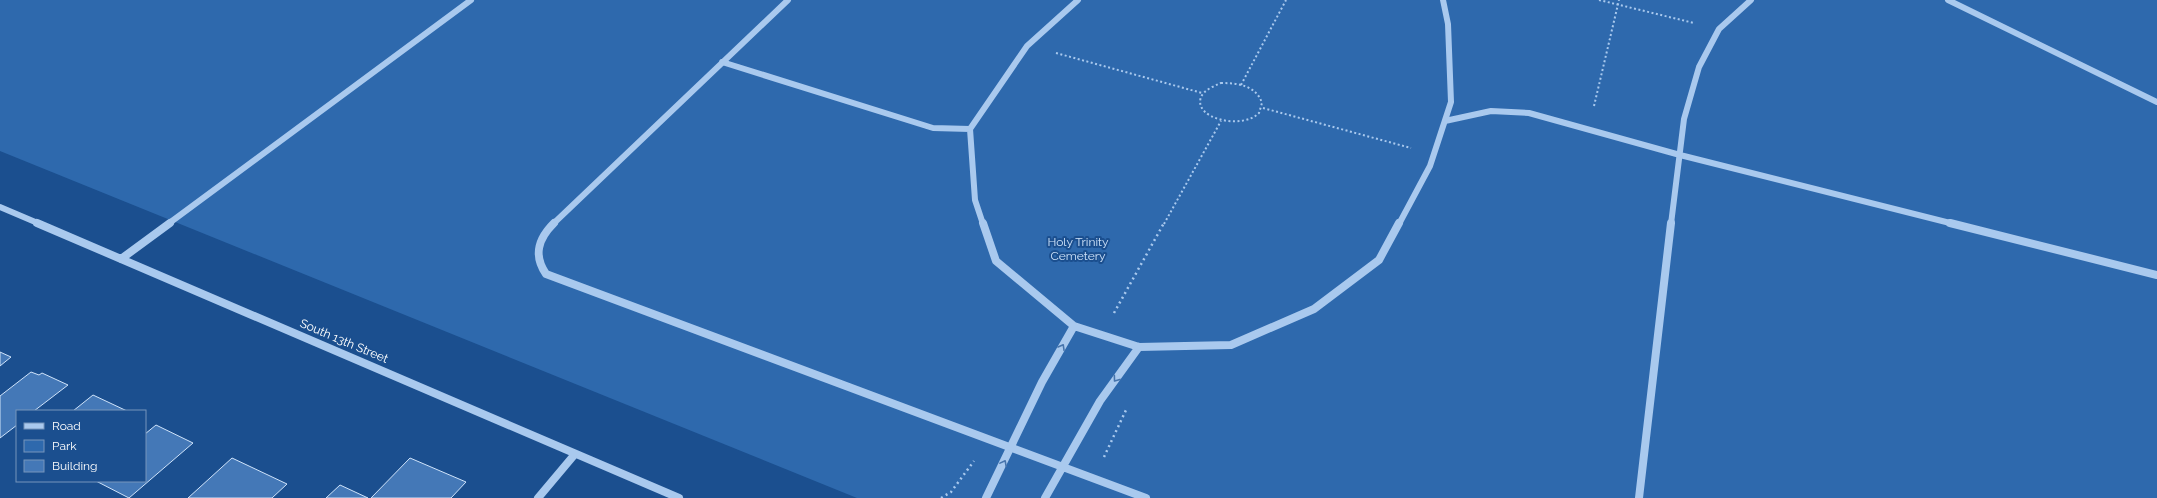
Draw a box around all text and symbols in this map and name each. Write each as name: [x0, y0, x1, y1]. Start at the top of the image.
park label: Holy Trinity Cemetery: [1047, 235, 1109, 263]
street label: South 13th Street: [298, 316, 390, 366]
one-way arrow: [1057, 344, 1064, 351]
one-way arrow: [1113, 375, 1121, 382]
legend: [16, 410, 146, 482]
text: Road: [52, 419, 81, 433]
text: Park: [52, 439, 77, 453]
text: Building: [52, 459, 98, 473]
one-way arrow: [999, 460, 1006, 468]

